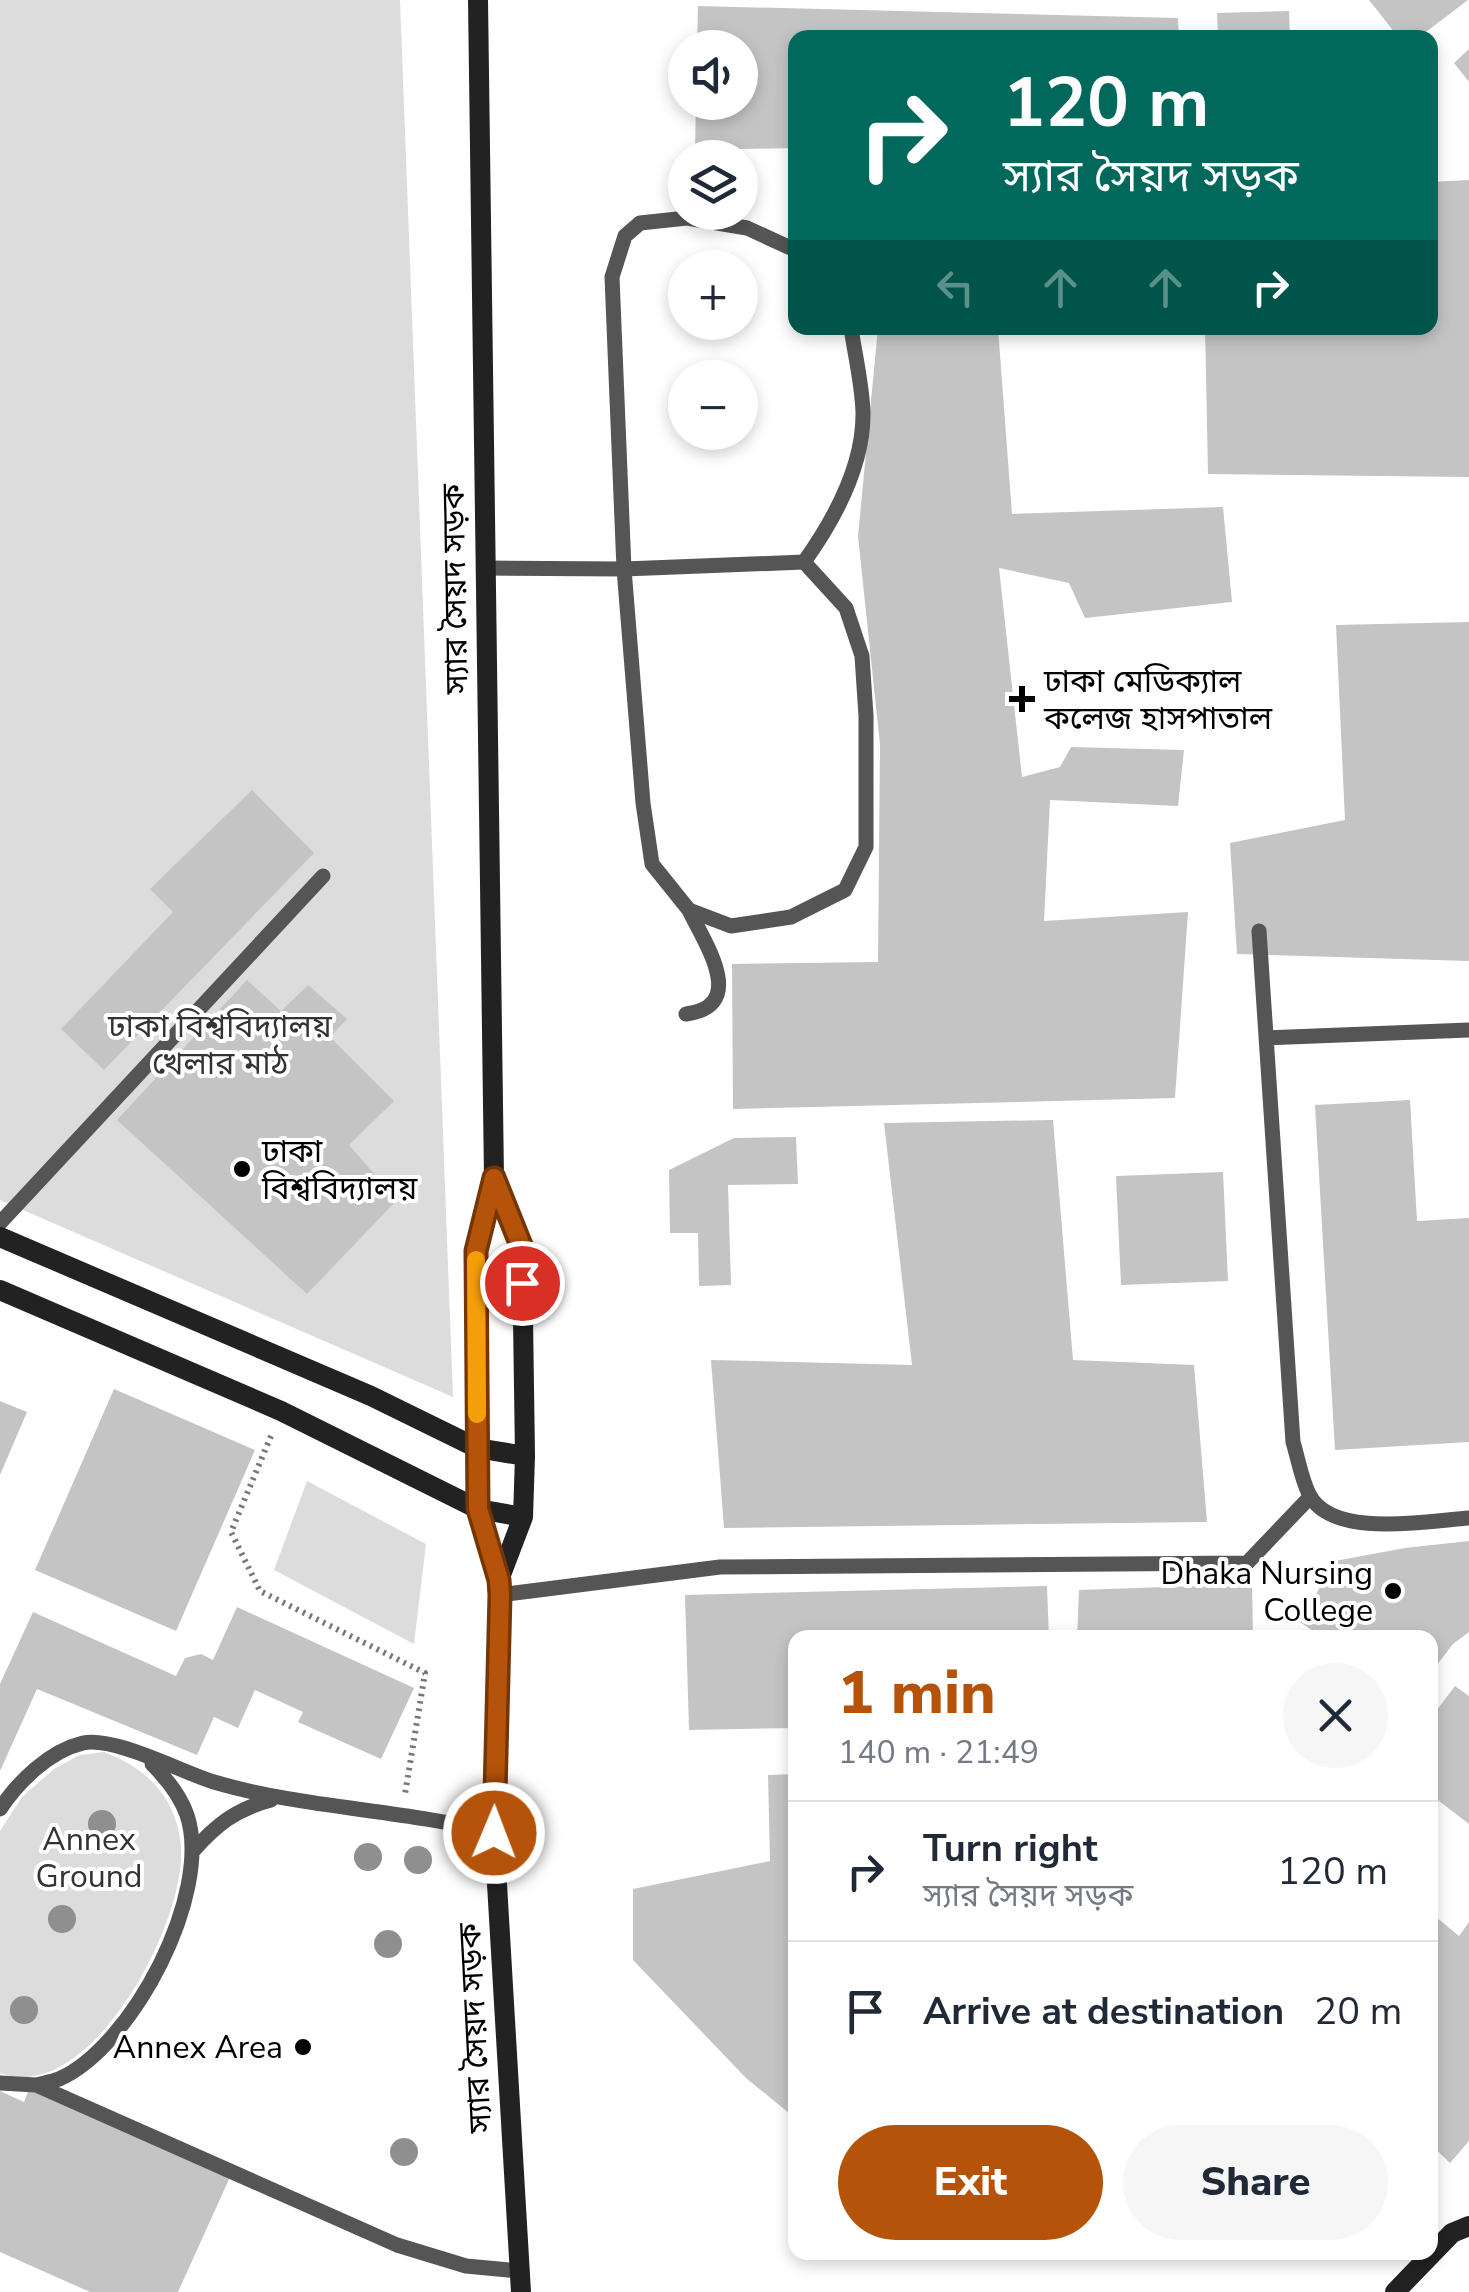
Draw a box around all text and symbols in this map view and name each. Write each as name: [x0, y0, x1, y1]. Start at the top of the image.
map controls: [668, 30, 758, 450]
button: sound: [668, 30, 758, 120]
text: 120 m: [1003, 55, 1209, 151]
icon: right: [838, 70, 968, 200]
button: layers: [668, 140, 758, 230]
text: স্যার সৈয়দ সড়ক: [1003, 146, 1299, 207]
button: +: [668, 250, 758, 340]
icon: left: [928, 260, 983, 315]
icon: ahead: [1033, 260, 1088, 315]
icon: ahead: [1138, 260, 1193, 315]
icon: right: [1243, 260, 1298, 315]
button: −: [668, 360, 758, 450]
street label: স্যার সৈয়দ সড়ক: [432, 482, 478, 696]
place label: ঢাকা মেডিক্যাল কলেজ হাসপাতাল: [1043, 660, 1273, 740]
marker: ঢাকা মেডিক্যাল কলেজ হাসপাতাল: [1009, 686, 1035, 712]
park label: ঢাকা বিশ্ববিদ্যালয় খেলার মাঠ: [107, 1005, 333, 1085]
place label: ঢাকা বিশ্ববিদ্যালয়: [261, 1130, 418, 1210]
marker: ঢাকা বিশ্ববিদ্যালয়: [231, 1158, 253, 1180]
pin: [480, 1241, 565, 1326]
icon: arrive: [495, 1256, 550, 1311]
place label: Dhaka Nursing College: [1160, 1552, 1373, 1632]
marker: Dhaka Nursing College: [1382, 1580, 1404, 1602]
text: 1 min: [838, 1652, 996, 1734]
button: close: [1283, 1663, 1388, 1768]
text: 140 m · 21:49: [838, 1731, 1039, 1774]
position arrow: [442, 1781, 546, 1885]
park label: Annex Ground: [35, 1818, 143, 1898]
text: Turn right: [923, 1823, 1098, 1874]
icon: right: [838, 1844, 893, 1899]
text: 120 m: [1277, 1846, 1388, 1897]
text: স্যার সৈয়দ সড়ক: [923, 1874, 1133, 1917]
street label: স্যার সৈয়দ সড়ক: [448, 1921, 502, 2135]
icon: arrive: [838, 1984, 893, 2039]
text: Arrive at destination: [923, 1986, 1284, 2037]
text: 20 m: [1314, 1986, 1402, 2037]
place label: Annex Area: [113, 2026, 283, 2069]
marker: Annex Area: [292, 2036, 314, 2058]
button: Exit: [838, 2125, 1103, 2240]
button: Share: [1123, 2125, 1388, 2240]

